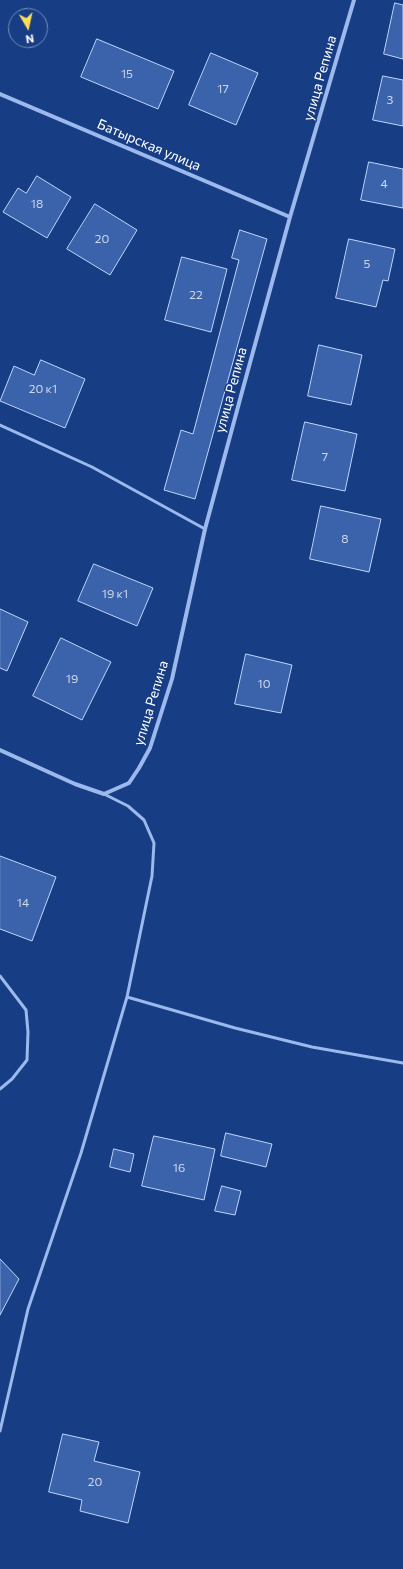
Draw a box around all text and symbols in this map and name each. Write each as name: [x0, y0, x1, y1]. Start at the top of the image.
north arrow: [8, 8, 48, 48]
text: N: [25, 32, 35, 46]
street label: улица Репина: [300, 33, 340, 123]
house number: 15: [121, 67, 133, 81]
house number: 17: [217, 82, 229, 96]
house number: 3: [387, 93, 393, 107]
street label: Батырская улица: [95, 116, 203, 174]
house number: 4: [380, 177, 388, 191]
house number: 18: [31, 197, 43, 211]
house number: 20: [95, 232, 109, 246]
house number: 5: [364, 257, 370, 271]
house number: 22: [189, 288, 203, 302]
street label: улица Репина: [211, 345, 251, 435]
house number: 20 к1: [29, 382, 57, 396]
house number: 7: [322, 450, 328, 464]
house number: 8: [341, 532, 349, 546]
house number: 19 к1: [102, 587, 128, 601]
street label: улица Репина: [130, 658, 172, 748]
house number: 19: [66, 672, 78, 686]
house number: 10: [258, 677, 270, 691]
house number: 14: [17, 896, 29, 910]
house number: 16: [173, 1161, 185, 1175]
house number: 20: [88, 1475, 102, 1489]

